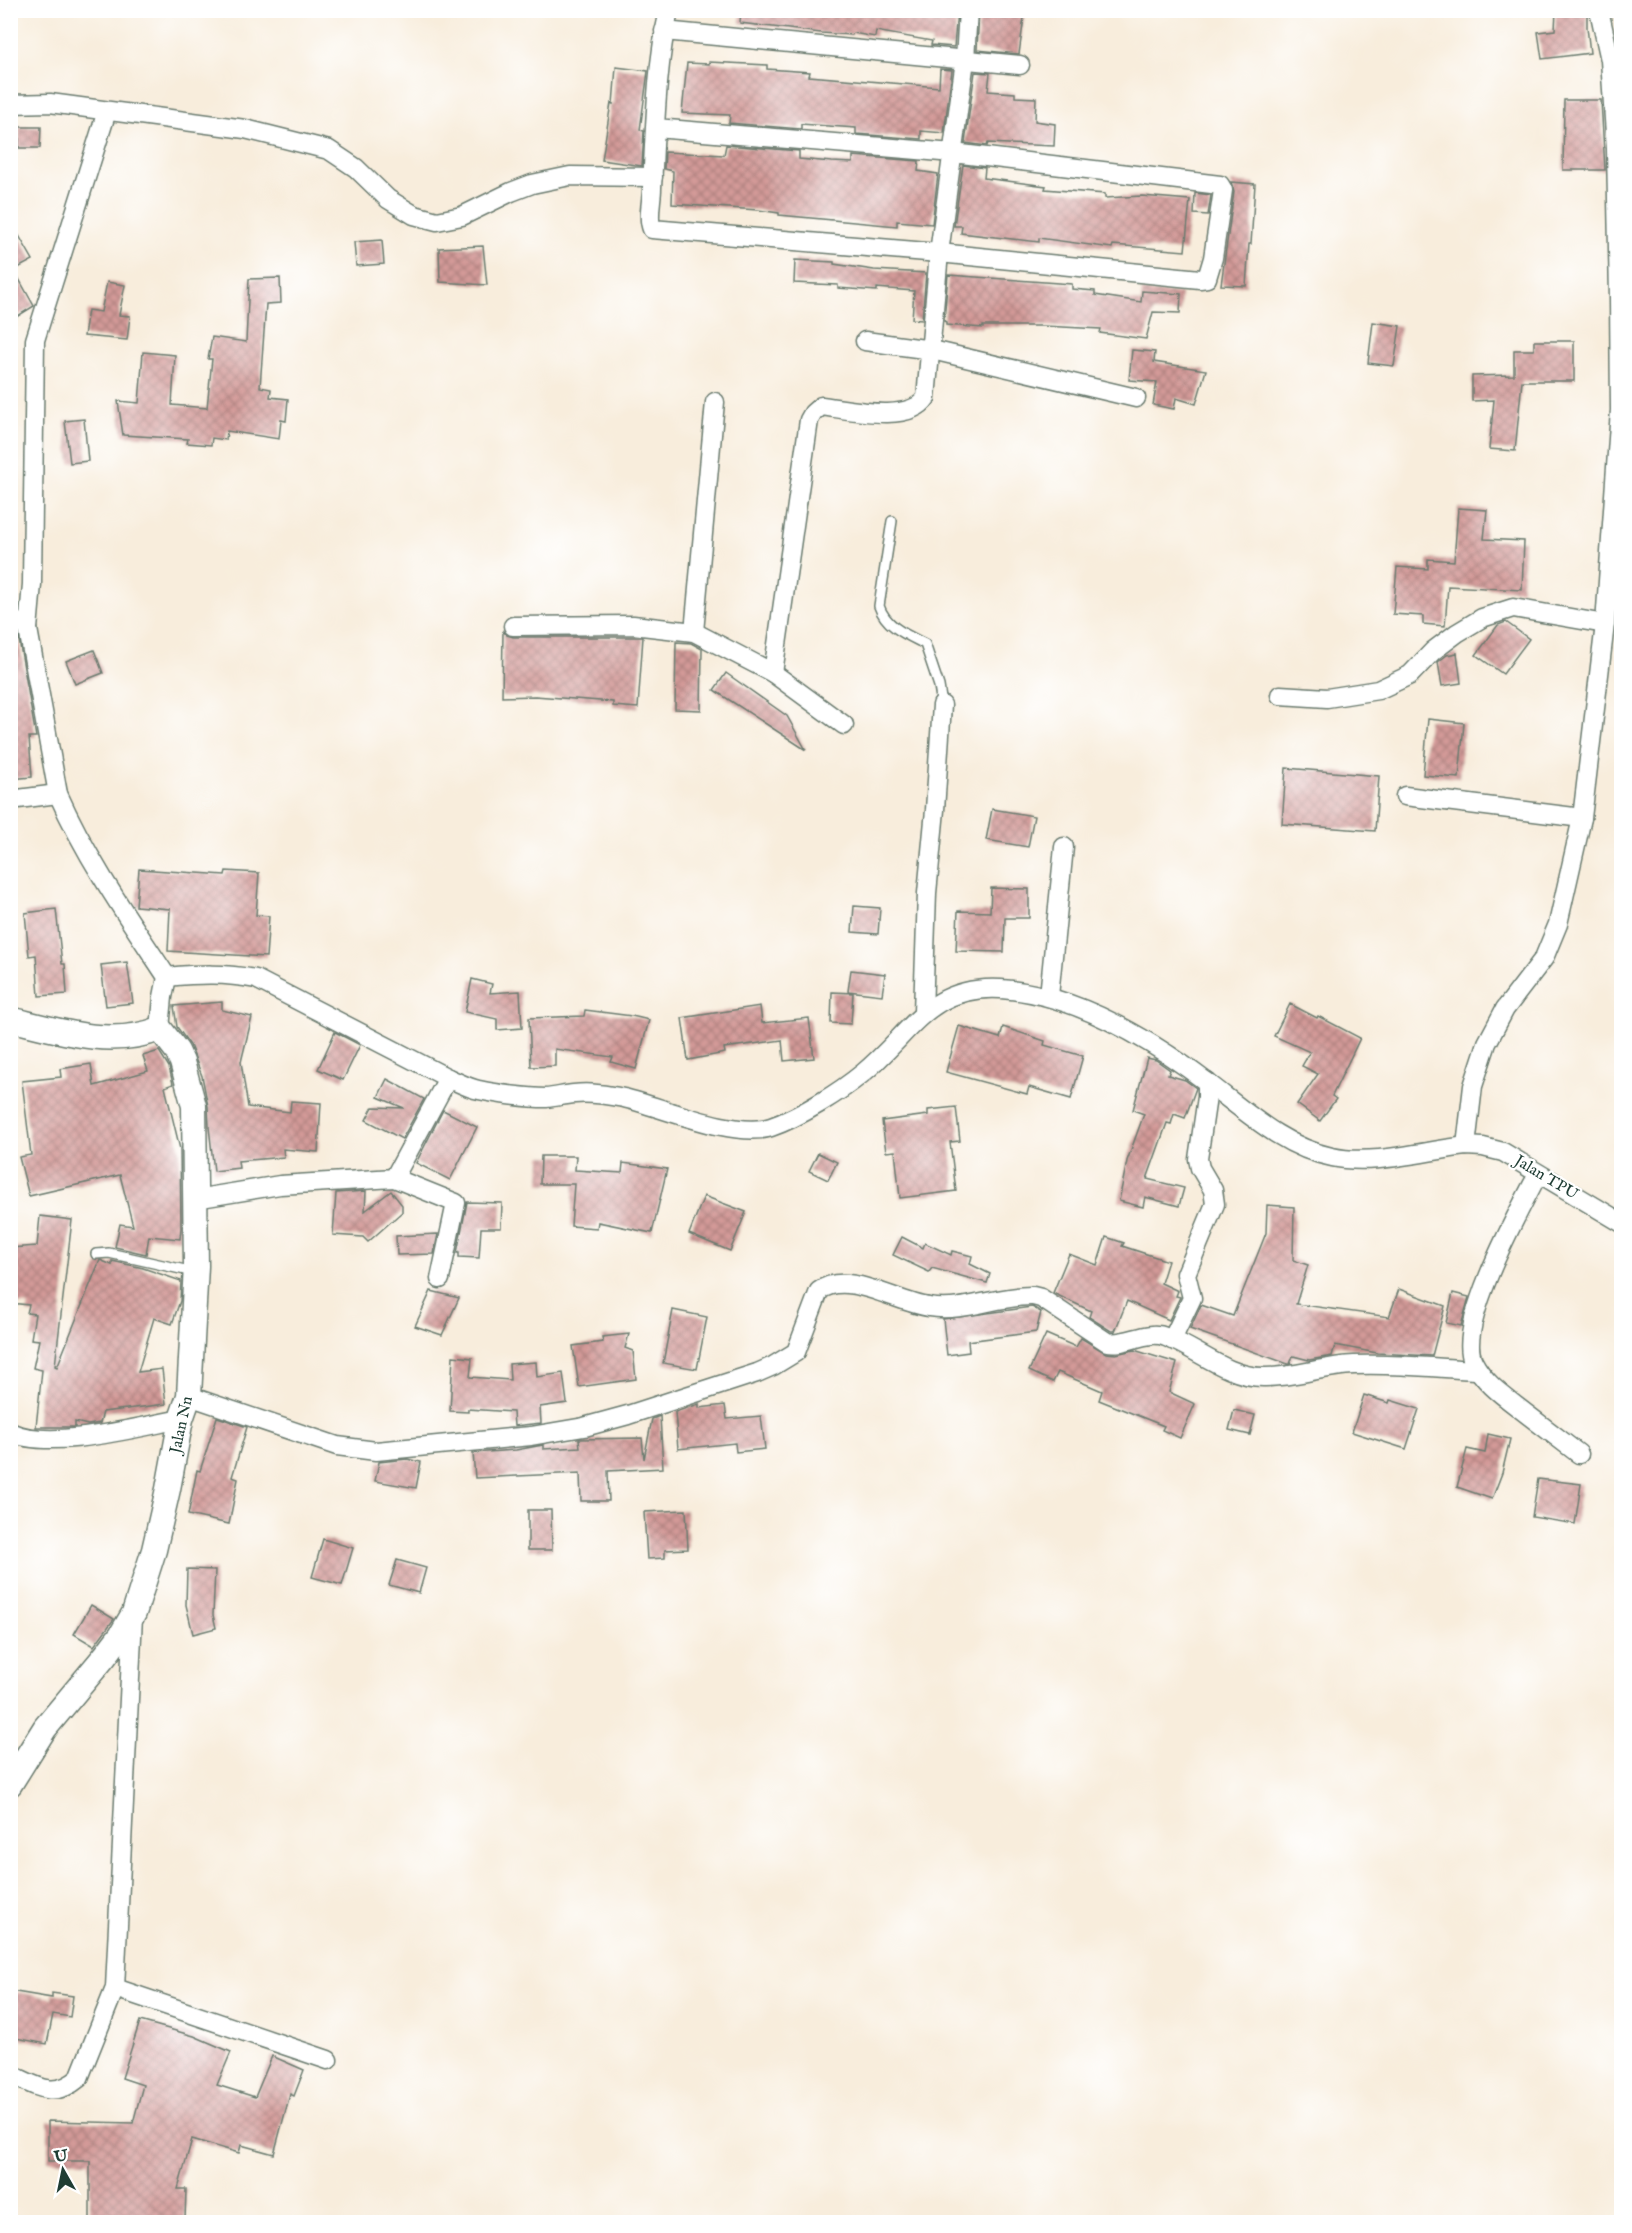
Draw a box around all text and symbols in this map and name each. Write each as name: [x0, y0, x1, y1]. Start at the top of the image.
street label: Jalan TPU: [1509, 1150, 1582, 1205]
street label: Jalan Nn: [166, 1394, 198, 1458]
north arrow: [33, 2140, 93, 2200]
text: U: [52, 2146, 70, 2168]

